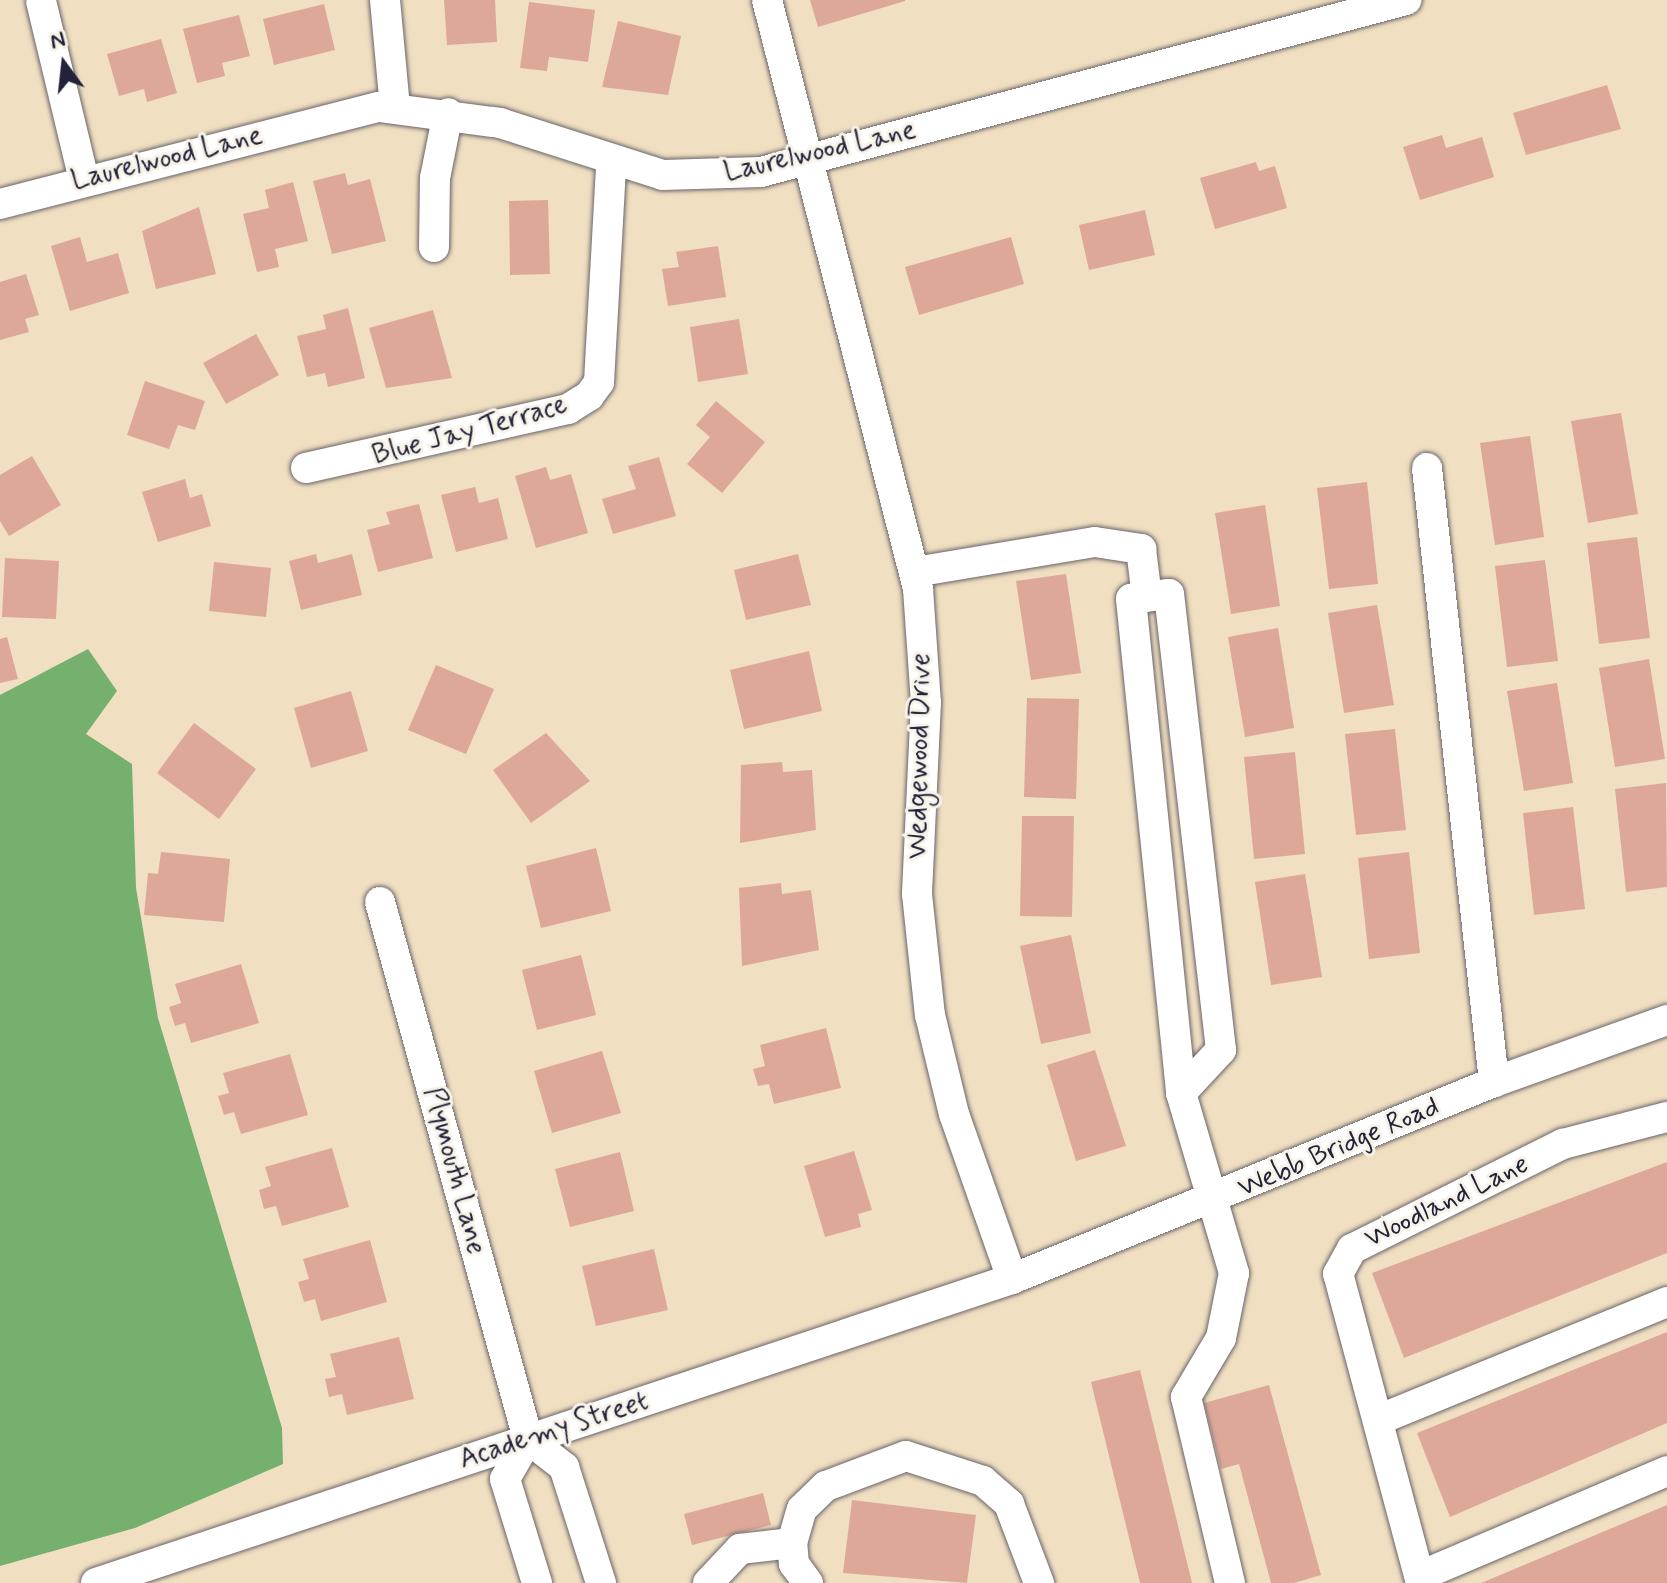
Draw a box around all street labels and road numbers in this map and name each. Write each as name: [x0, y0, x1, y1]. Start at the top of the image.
street label: Laurelwood Lane: [721, 114, 919, 190]
street label: Laurelwood Lane: [69, 119, 265, 199]
street label: Blue Jay Terrace: [371, 389, 569, 473]
street label: Wedgewood Drive: [901, 654, 939, 858]
street label: Plymouth Lane: [416, 1084, 492, 1258]
street label: Webb Bridge Road: [1233, 1090, 1445, 1206]
street label: Woodland Lane: [1359, 1147, 1535, 1257]
street label: Academy Street: [453, 1384, 655, 1478]

